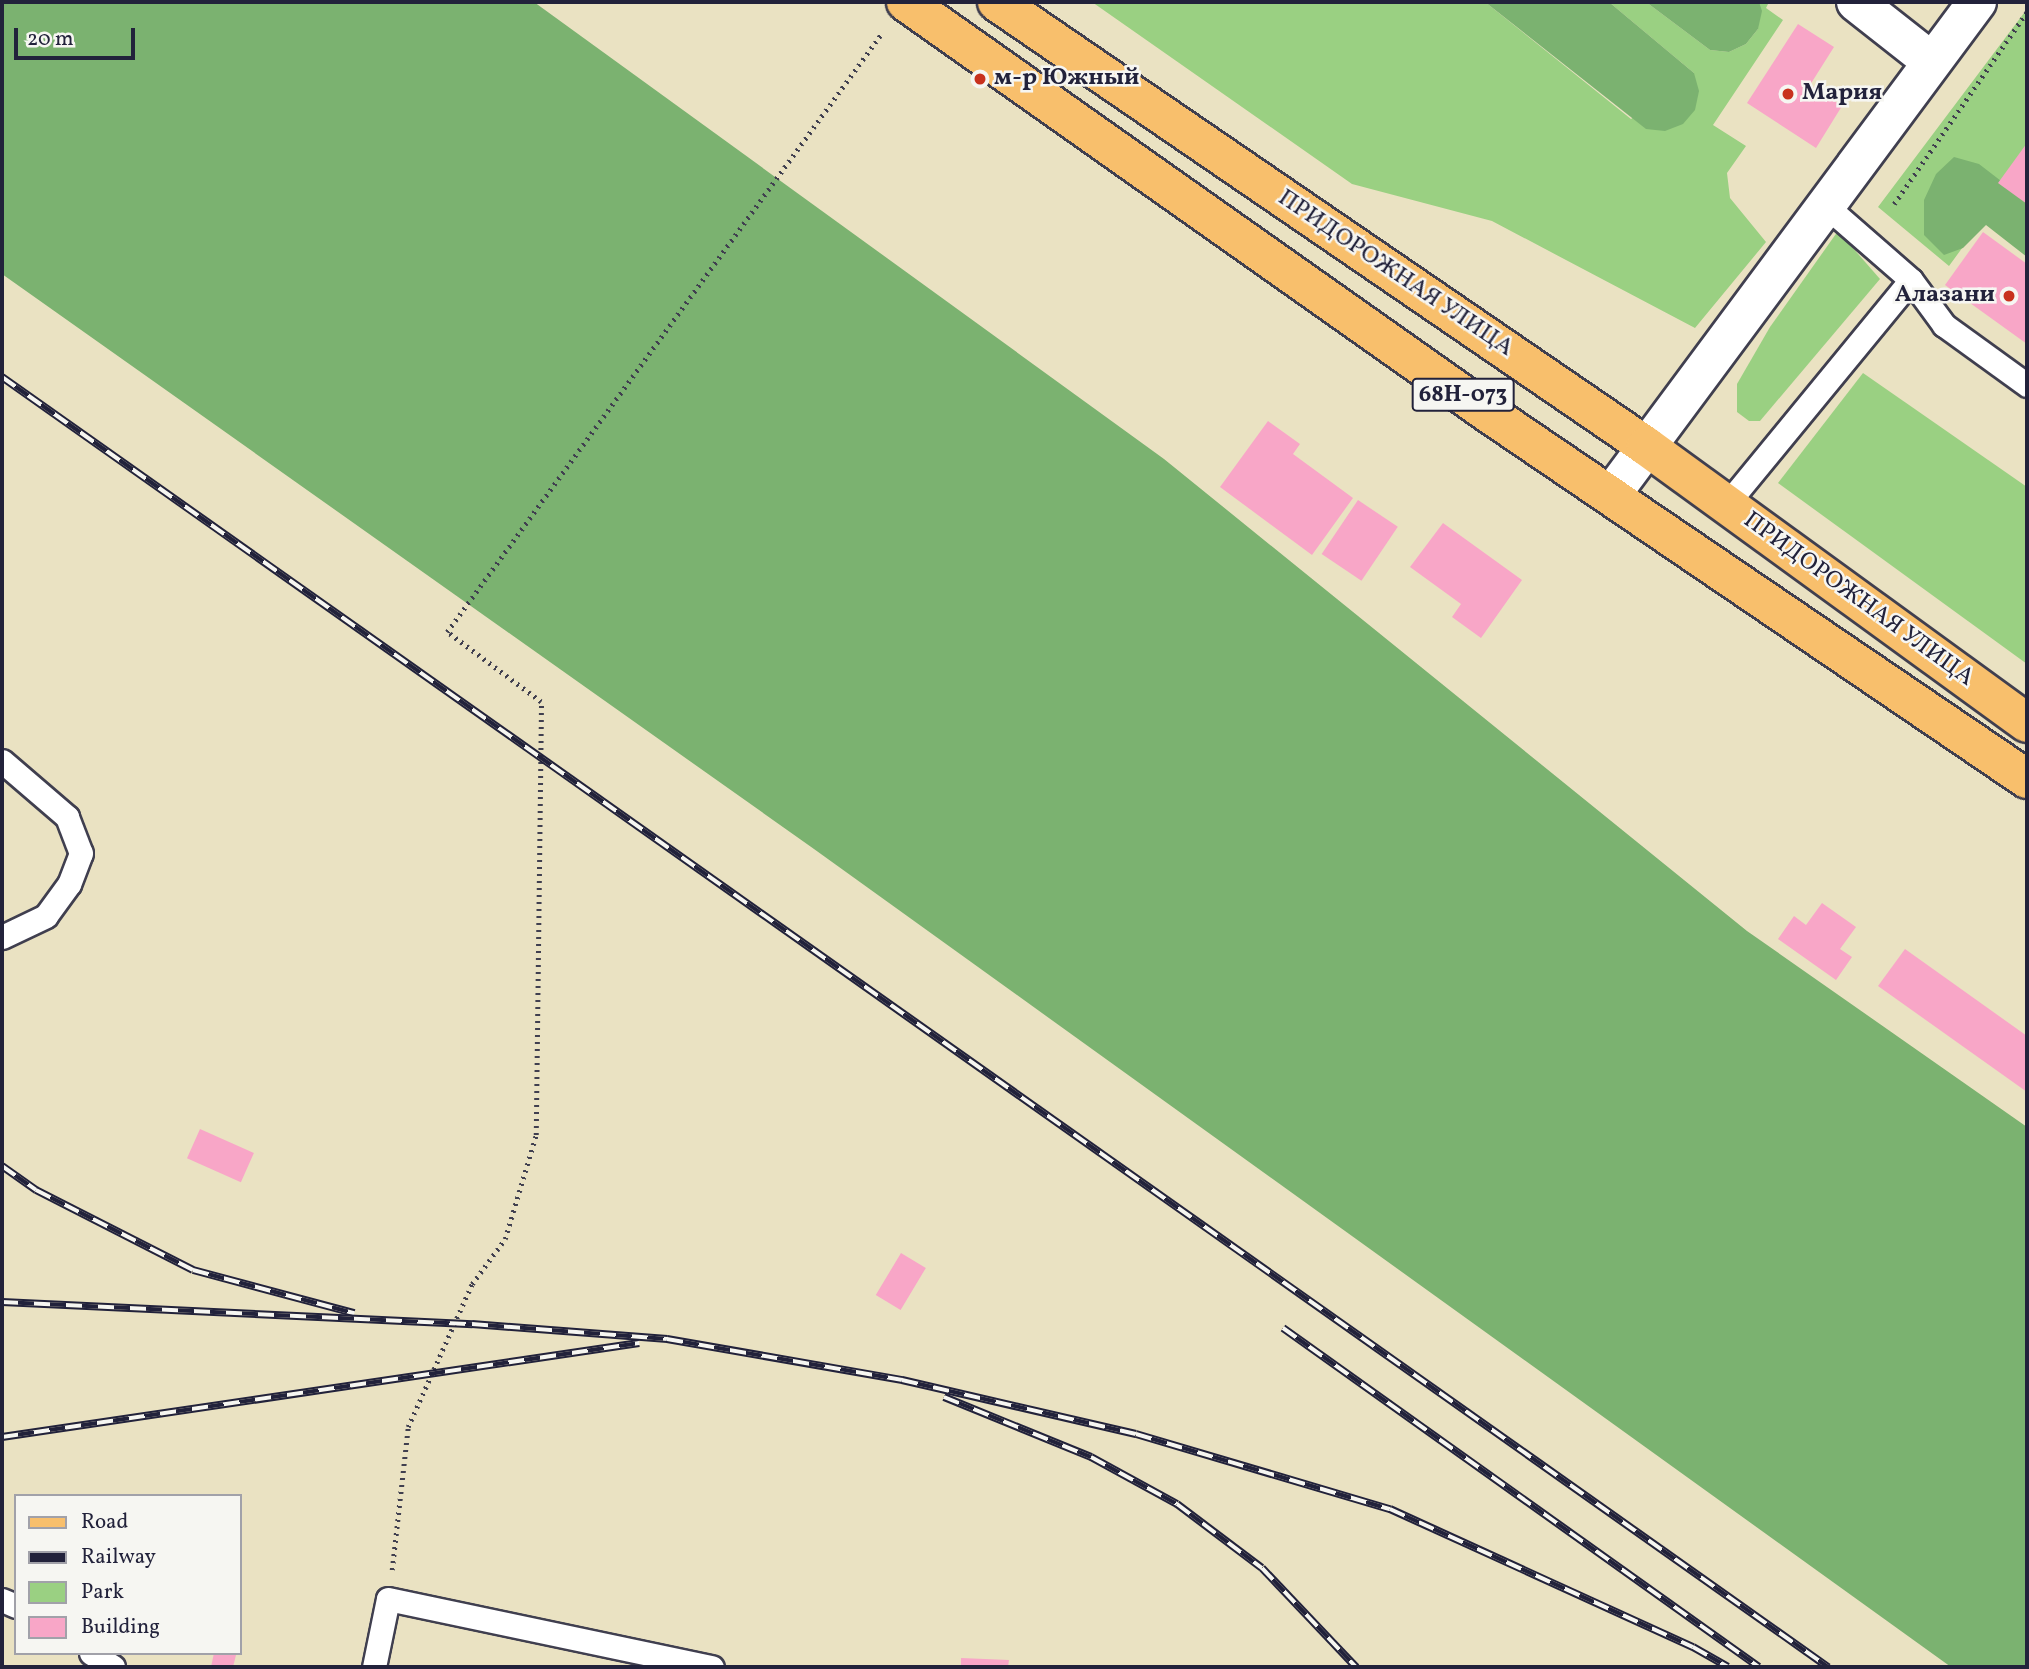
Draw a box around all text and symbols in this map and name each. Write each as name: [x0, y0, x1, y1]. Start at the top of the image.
scale bar: [18, 14, 138, 58]
text: 20 m: [27, 25, 73, 54]
place label: м-р Южный: [994, 65, 1139, 93]
marker: м-р Южный: [972, 71, 988, 87]
place label: Мария: [1802, 80, 1882, 108]
marker: Мария: [1780, 86, 1796, 102]
street label: ПРИДОРОЖНАЯ УЛИЦА: [1272, 184, 1518, 364]
place label: Алазани: [1895, 282, 1995, 310]
marker: Алазани: [2001, 288, 2017, 304]
road number: 68Н-073: [1410, 376, 1516, 414]
street label: ПРИДОРОЖНАЯ УЛИЦА: [1737, 507, 1979, 693]
legend: [14, 1494, 242, 1655]
text: Road: [81, 1508, 128, 1537]
text: Railway: [81, 1543, 156, 1572]
text: Park: [81, 1578, 124, 1607]
text: Building: [81, 1613, 160, 1642]

